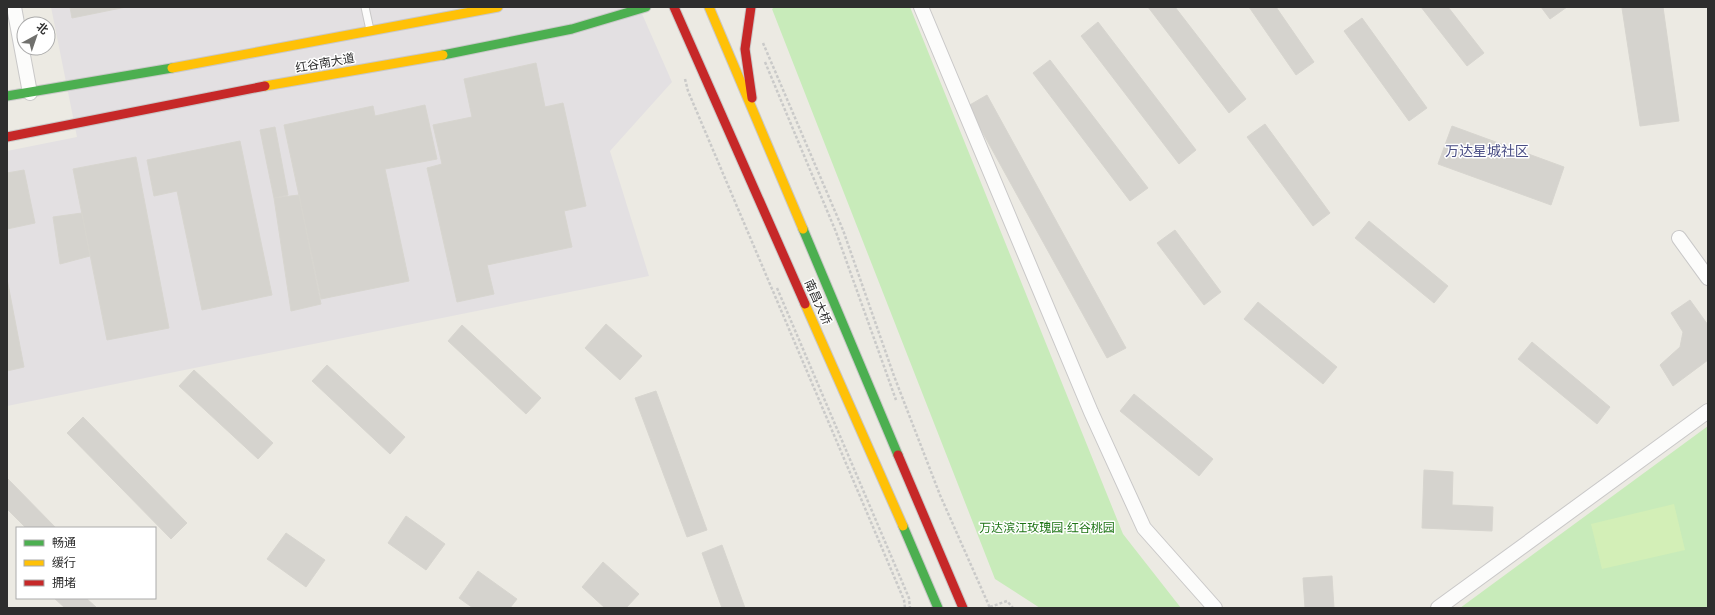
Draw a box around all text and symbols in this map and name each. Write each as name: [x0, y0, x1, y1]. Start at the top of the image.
north arrow: [16, 16, 56, 56]
text: 北: [33, 19, 52, 38]
street label: 红谷南大道: [294, 49, 356, 77]
district label: 万达星城社区: [1445, 141, 1529, 161]
street label: 南昌大桥: [800, 276, 836, 328]
park label: 万达滨江玫瑰园·红谷桃园: [979, 519, 1115, 537]
legend: [16, 527, 156, 599]
text: 畅通: [52, 534, 76, 552]
text: 缓行: [52, 554, 76, 572]
text: 拥堵: [52, 574, 76, 592]

